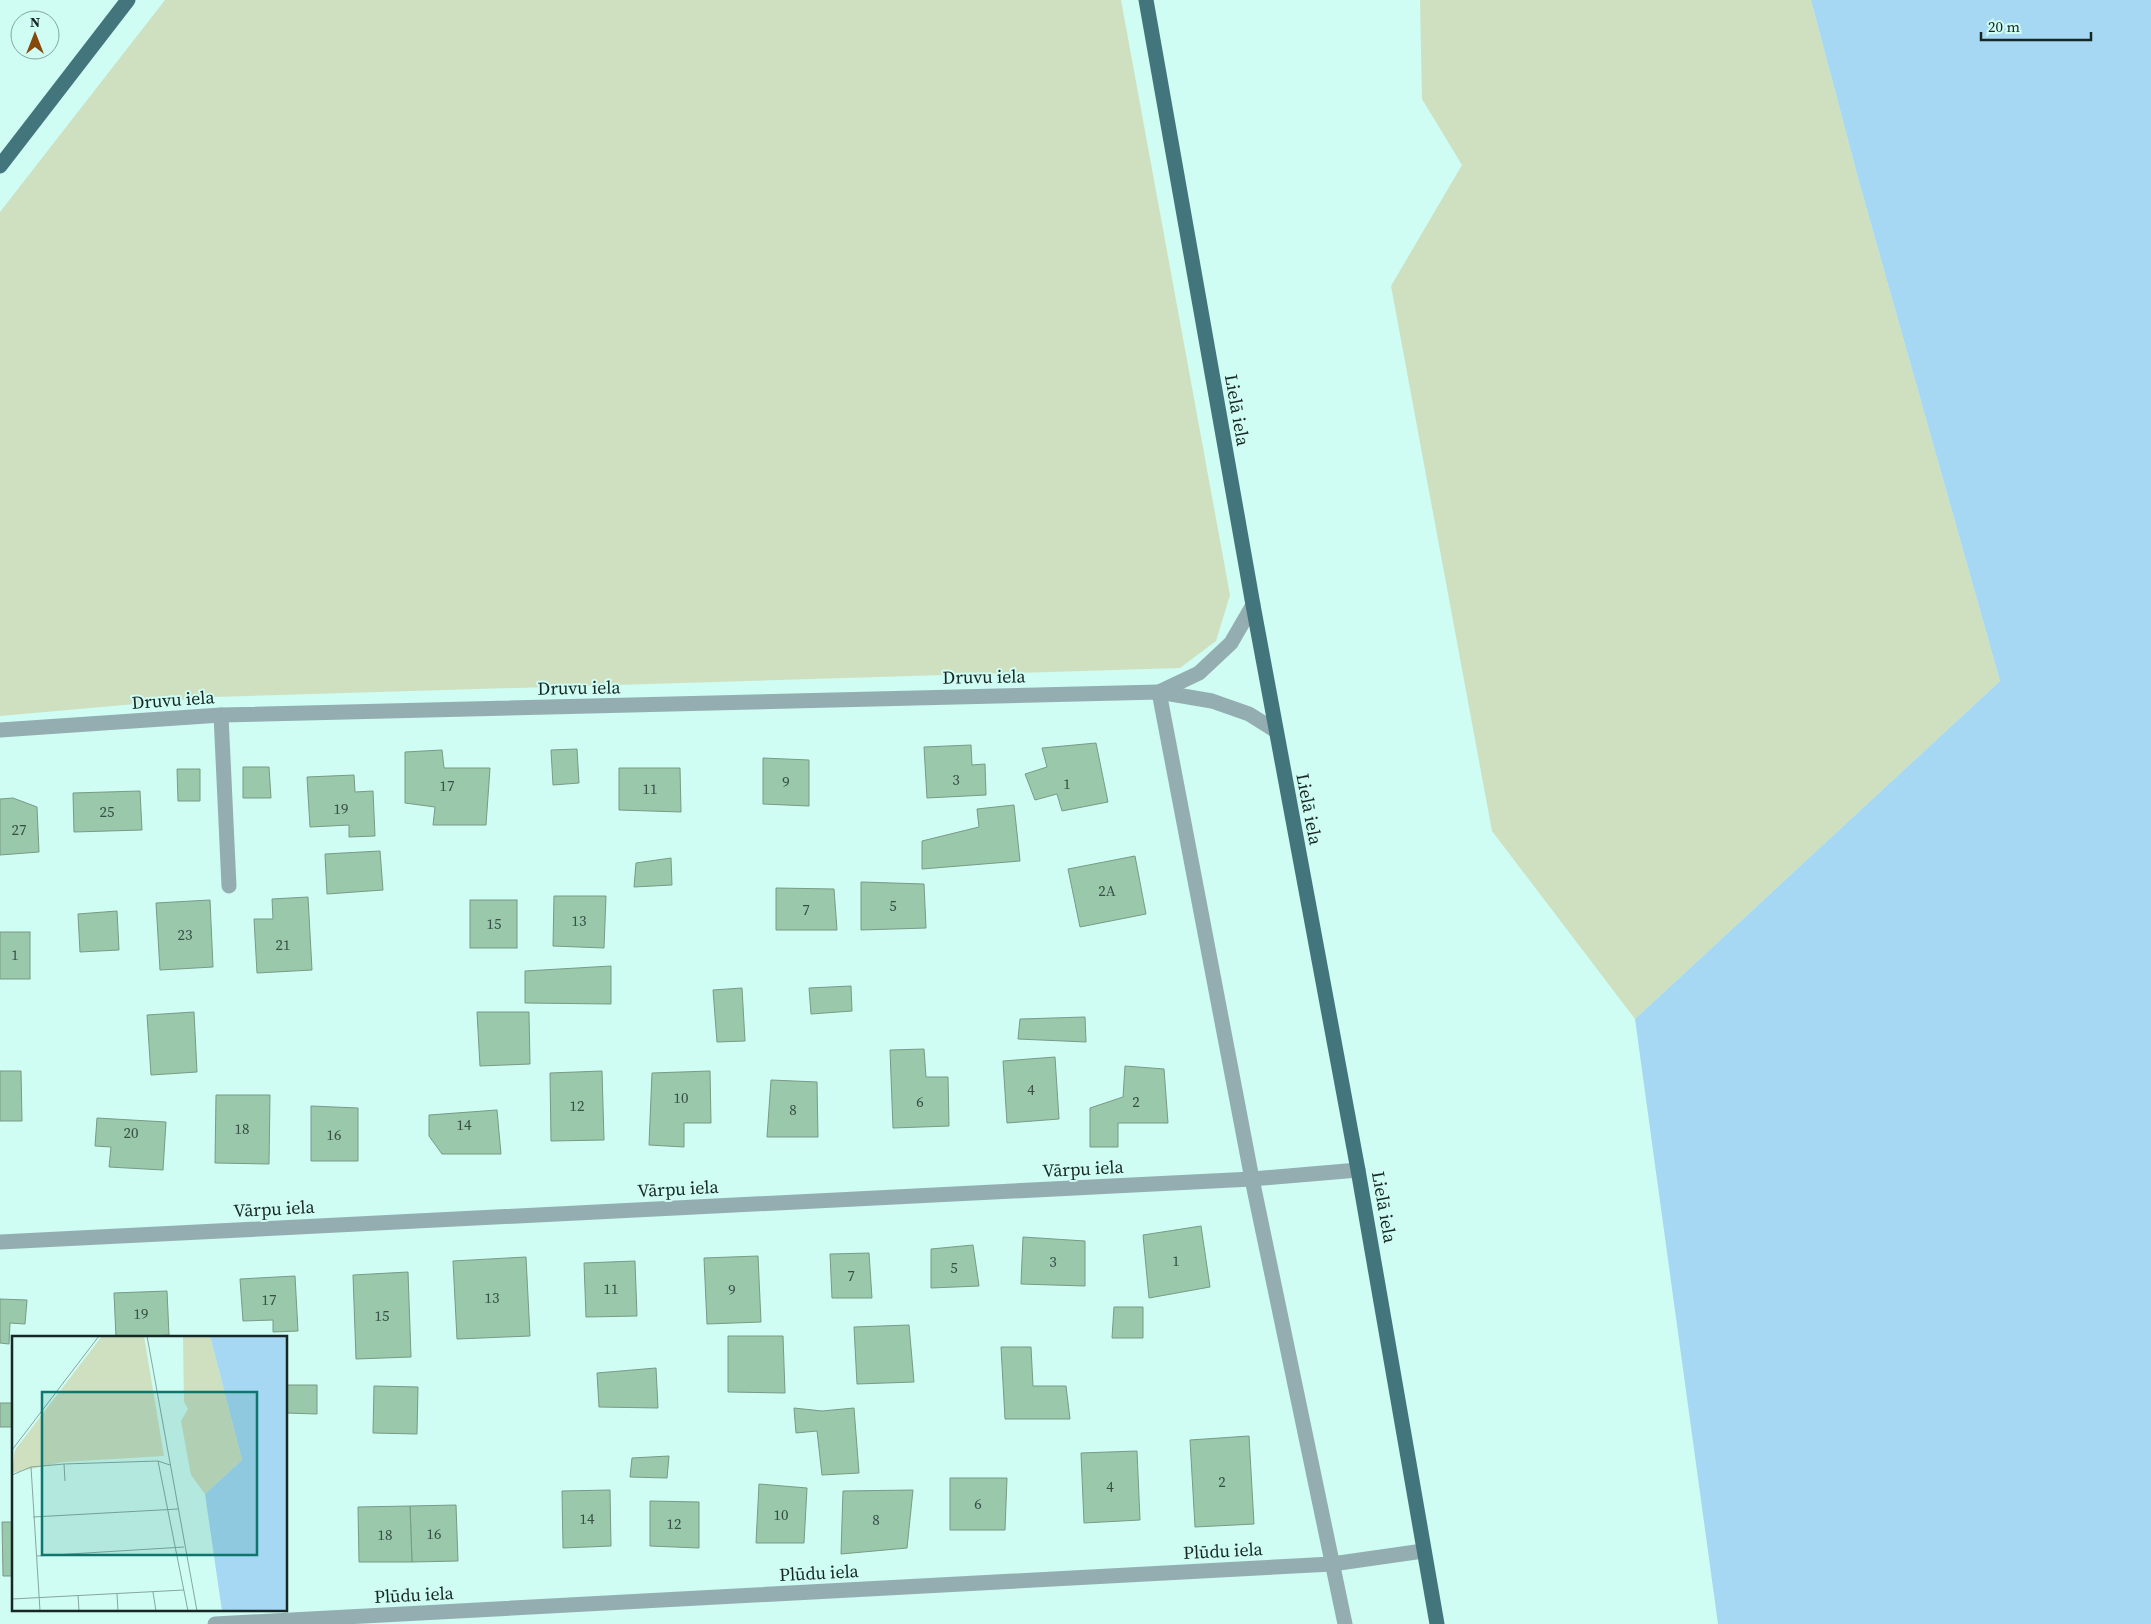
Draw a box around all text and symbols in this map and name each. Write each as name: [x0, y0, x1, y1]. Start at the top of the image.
north arrow: [10, 10, 60, 60]
scale bar: [1981, 10, 2091, 42]
text: N: [30, 12, 40, 32]
text: 20 m: [1988, 16, 2020, 37]
street label: Lielā iela: [1219, 372, 1256, 449]
street label: Druvu iela: [942, 663, 1027, 690]
street label: Druvu iela: [537, 674, 622, 701]
street label: Druvu iela: [131, 684, 216, 715]
house number: 3: [952, 769, 960, 790]
house number: 9: [782, 771, 790, 792]
street label: Lielā iela: [1290, 771, 1329, 848]
house number: 1: [1063, 773, 1071, 794]
house number: 17: [439, 775, 455, 796]
house number: 11: [642, 778, 658, 799]
house number: 19: [333, 798, 349, 819]
house number: 25: [99, 801, 115, 822]
house number: 27: [11, 819, 27, 840]
house number: 2A: [1098, 880, 1116, 901]
house number: 5: [889, 895, 897, 916]
house number: 7: [802, 899, 810, 920]
house number: 13: [571, 910, 587, 931]
house number: 15: [486, 913, 502, 934]
house number: 23: [177, 924, 193, 945]
house number: 21: [275, 934, 291, 955]
house number: 1: [11, 944, 19, 965]
house number: 4: [1027, 1079, 1035, 1100]
house number: 10: [673, 1087, 689, 1108]
house number: 6: [916, 1091, 924, 1112]
house number: 2: [1132, 1091, 1140, 1112]
house number: 12: [569, 1095, 585, 1116]
house number: 8: [789, 1099, 797, 1120]
house number: 14: [456, 1114, 472, 1135]
house number: 18: [234, 1118, 250, 1139]
house number: 20: [123, 1122, 139, 1143]
house number: 16: [326, 1124, 342, 1145]
street label: Vārpu iela: [1042, 1154, 1125, 1183]
street label: Lielā iela: [1366, 1169, 1403, 1246]
street label: Vārpu iela: [637, 1174, 720, 1203]
street label: Vārpu iela: [233, 1194, 316, 1223]
house number: 1: [1172, 1250, 1180, 1271]
house number: 3: [1049, 1251, 1057, 1272]
house number: 5: [950, 1257, 958, 1278]
house number: 7: [847, 1265, 855, 1286]
house number: 11: [603, 1278, 619, 1299]
house number: 9: [728, 1279, 736, 1300]
house number: 13: [484, 1287, 500, 1308]
house number: 17: [261, 1289, 277, 1310]
house number: 19: [133, 1303, 149, 1324]
house number: 15: [374, 1305, 390, 1326]
inset map: [12, 1336, 288, 1612]
house number: 2: [1218, 1471, 1226, 1492]
house number: 4: [1106, 1476, 1114, 1497]
house number: 6: [974, 1493, 982, 1514]
house number: 10: [773, 1504, 789, 1525]
house number: 14: [579, 1508, 595, 1529]
house number: 8: [872, 1509, 880, 1530]
house number: 12: [666, 1513, 682, 1534]
house number: 16: [426, 1523, 442, 1544]
house number: 18: [377, 1524, 393, 1545]
street label: Plūdu iela: [1183, 1536, 1264, 1565]
street label: Plūdu iela: [779, 1558, 860, 1587]
street label: Plūdu iela: [374, 1580, 455, 1609]

